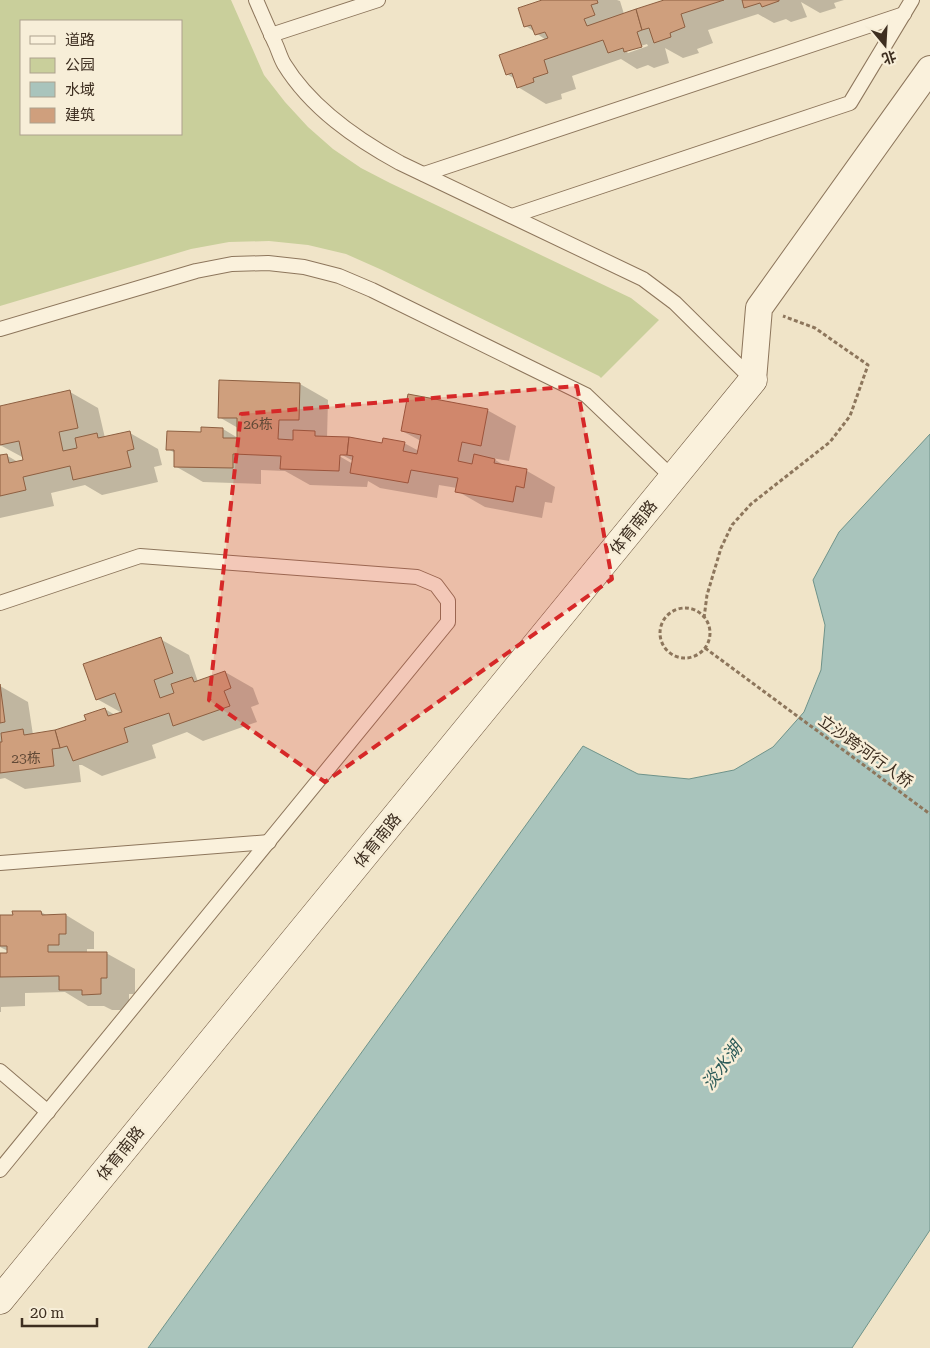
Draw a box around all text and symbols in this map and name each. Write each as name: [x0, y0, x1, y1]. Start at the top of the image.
legend: [20, 20, 182, 135]
north arrow: [860, 20, 910, 70]
text: 道路: [65, 31, 95, 49]
text: 北: [880, 48, 898, 67]
text: 公园: [65, 56, 95, 74]
text: 水域: [65, 81, 95, 99]
text: 建筑: [65, 106, 95, 124]
house number: 26栋: [243, 416, 273, 432]
street label: 体育南路: [606, 496, 661, 558]
street label: 立沙跨河行人桥: [815, 711, 917, 792]
house number: 23栋: [11, 750, 41, 766]
street label: 体育南路: [350, 809, 405, 871]
water label: 淡水湖: [697, 1035, 748, 1094]
street label: 体育南路: [93, 1122, 148, 1184]
scale bar: [22, 1296, 98, 1328]
text: 20 m: [30, 1304, 65, 1322]

